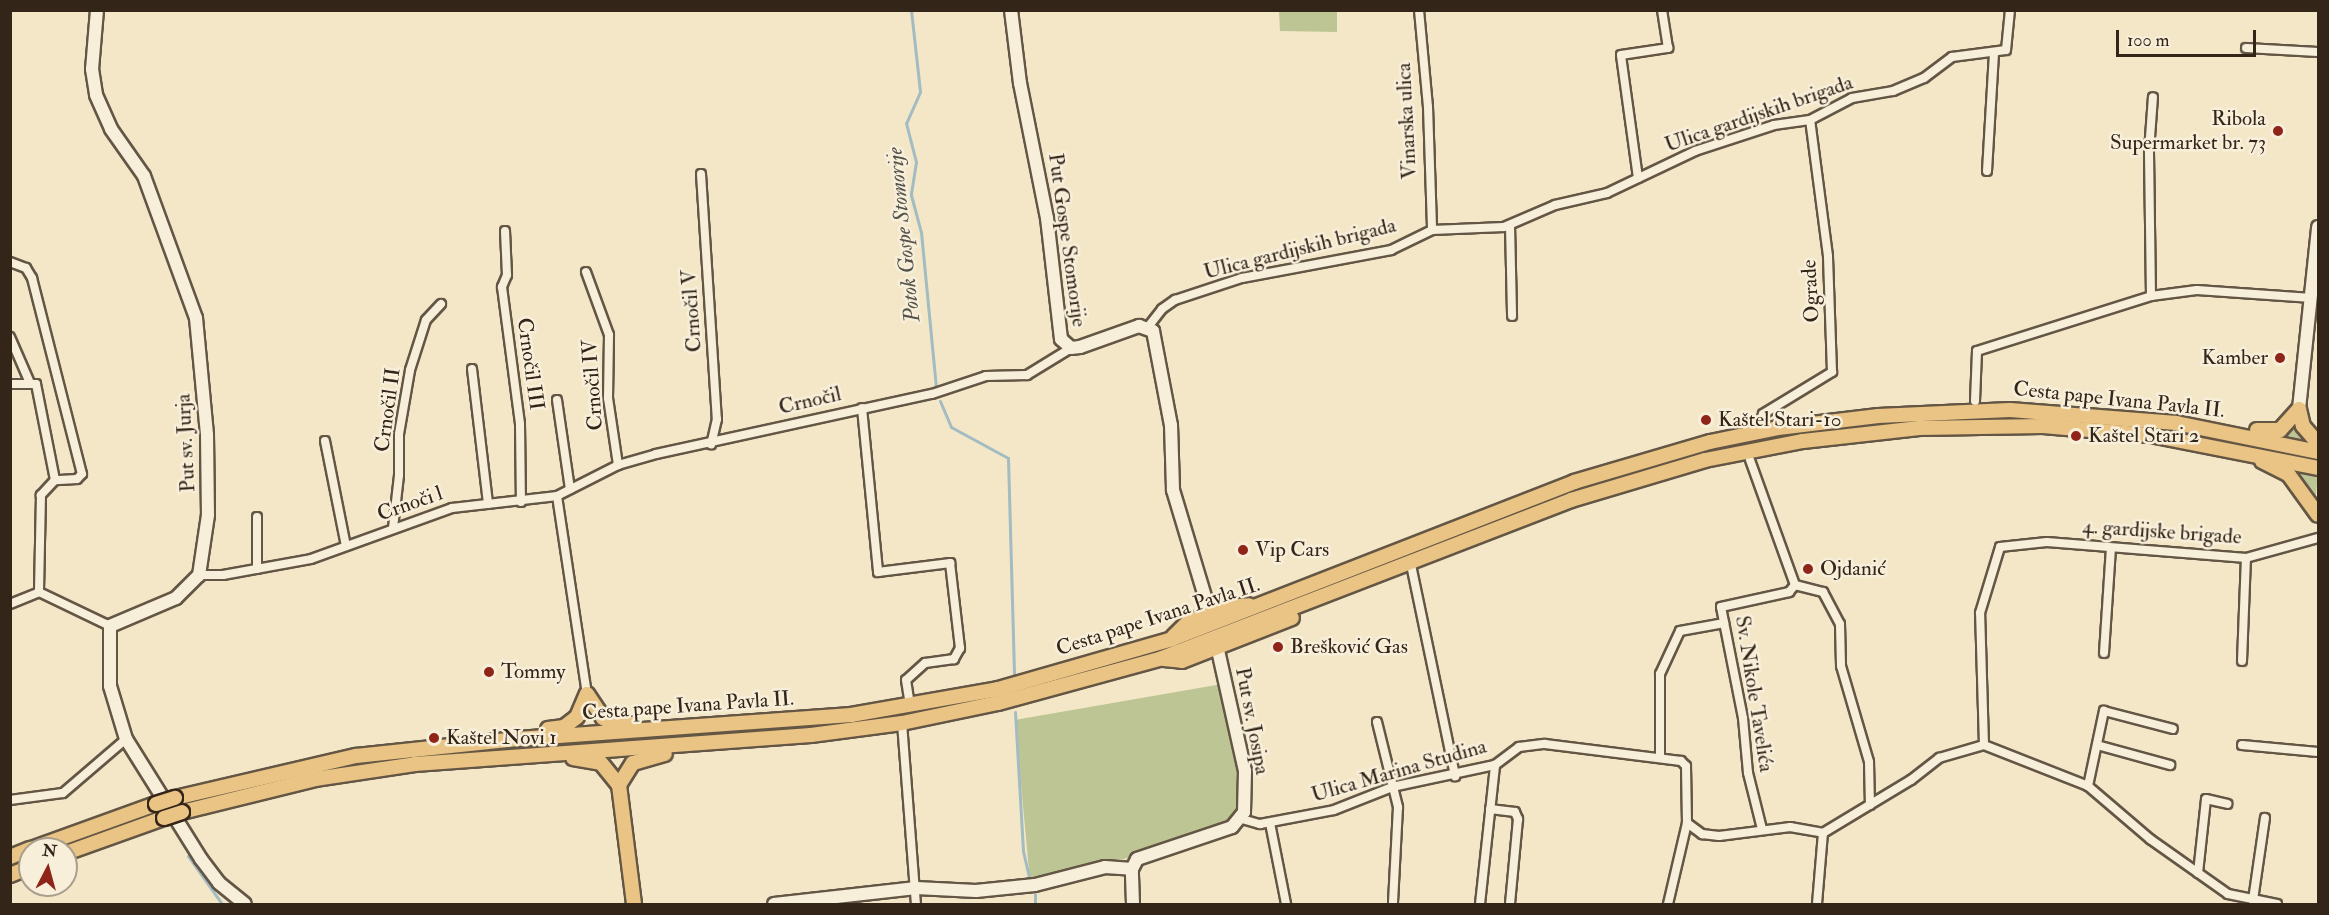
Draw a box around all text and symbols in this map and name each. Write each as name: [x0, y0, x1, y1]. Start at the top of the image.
scale bar: [2119, 18, 2258, 56]
text: 100 m: [2127, 29, 2170, 52]
street label: Vinarska ulica: [1391, 62, 1423, 180]
street label: Ulica gardijskih brigada: [1662, 70, 1856, 158]
place label: Ribola Supermarket br. 73: [2110, 106, 2266, 156]
marker: Ribola Supermarket br. 73: [2271, 124, 2285, 138]
water label: Potok Gospe Stomorije: [882, 146, 926, 324]
street label: Put Gospe Stomorije: [1042, 152, 1092, 328]
street label: Ulica gardijskih brigada: [1201, 213, 1399, 285]
street label: Ograde: [1797, 259, 1825, 323]
street label: Crnočil V: [677, 269, 707, 353]
street label: Crnočil III: [511, 316, 549, 412]
street label: Crnočil IV: [577, 339, 609, 431]
place label: Kamber: [2202, 345, 2268, 371]
marker: Kamber: [2273, 351, 2287, 365]
street label: Crnočil II: [370, 366, 406, 454]
street label: Cesta pape Ivana Pavla II.: [2012, 376, 2226, 424]
street label: Crnočil: [776, 382, 844, 420]
street label: Put sv. Jurja: [171, 393, 201, 493]
place label: Kaštel Stari-10: [1718, 407, 1841, 433]
marker: Kaštel Stari-10: [1699, 413, 1713, 427]
place label: Kaštel Stari 2: [2088, 423, 2199, 449]
marker: Kaštel Stari 2: [2069, 429, 2083, 443]
street label: Crnoči l: [374, 481, 446, 527]
street label: 4. gardijske brigade: [2082, 514, 2242, 550]
place label: Vip Cars: [1255, 537, 1329, 563]
marker: Vip Cars: [1236, 543, 1250, 557]
place label: Ojdanić: [1820, 556, 1886, 582]
marker: Ojdanić: [1801, 562, 1815, 576]
street label: Cesta pape Ivana Pavla II.: [1053, 572, 1263, 662]
street label: Sv. Nikole Tavelića: [1729, 614, 1779, 774]
place label: Brešković Gas: [1290, 634, 1408, 660]
marker: Brešković Gas: [1271, 640, 1285, 654]
place label: Tommy: [501, 659, 565, 685]
marker: Tommy: [482, 665, 496, 679]
street label: Put sv. Josipa: [1229, 665, 1275, 777]
street label: Cesta pape Ivana Pavla II.: [581, 686, 795, 726]
place label: Kaštel Novi 1: [446, 725, 557, 751]
marker: Kaštel Novi 1: [427, 731, 441, 745]
street label: Ulica Marina Studina: [1309, 734, 1489, 808]
north arrow: [18, 837, 78, 897]
text: N: [41, 840, 58, 862]

